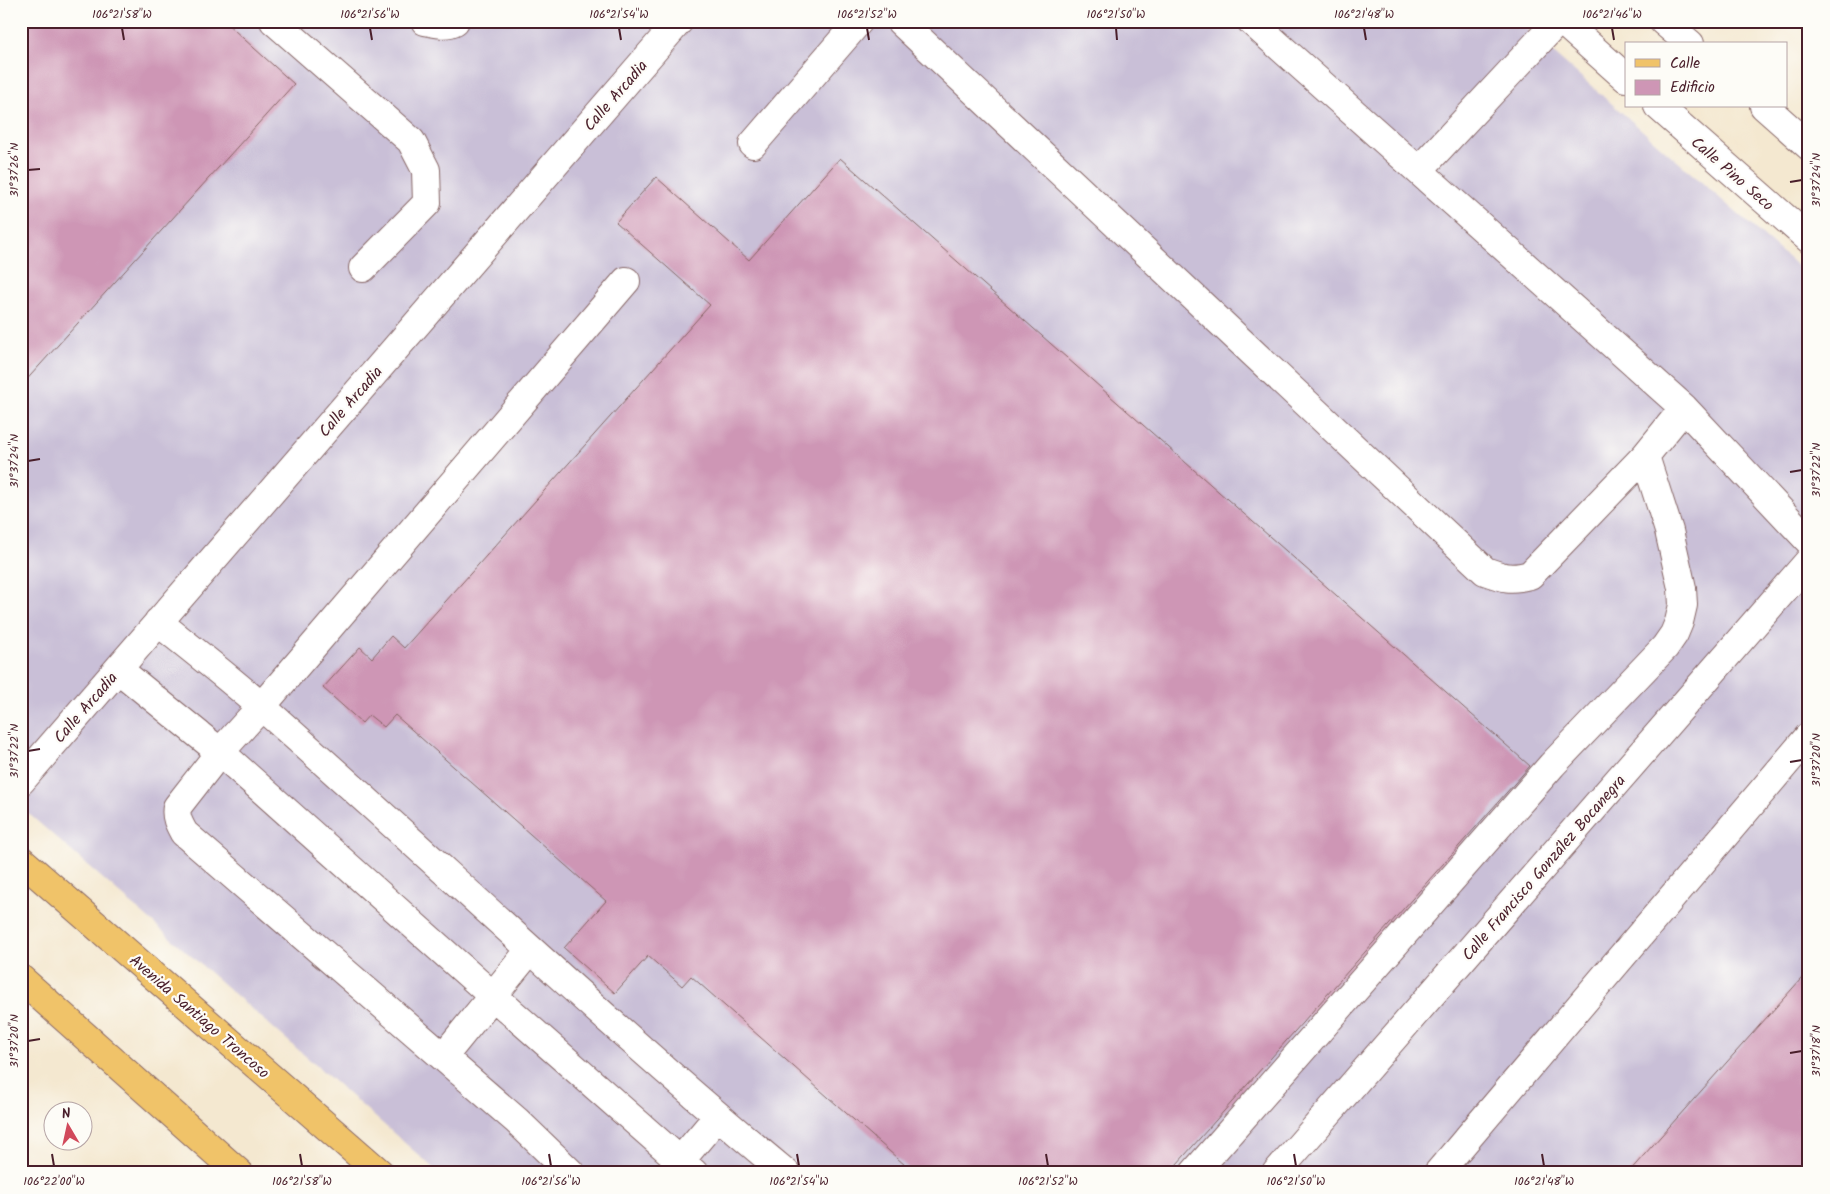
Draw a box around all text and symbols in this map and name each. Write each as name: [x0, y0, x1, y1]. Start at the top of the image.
text: 106°21'58"W: [92, 5, 152, 24]
text: 106°21'56"W: [340, 5, 400, 24]
text: 106°21'54"W: [589, 5, 649, 24]
text: 106°21'52"W: [837, 5, 897, 24]
text: 106°21'50"W: [1087, 5, 1145, 24]
text: 106°21'48"W: [1334, 5, 1394, 24]
text: 106°21'46"W: [1582, 5, 1642, 24]
legend: [1625, 42, 1788, 108]
text: Calle: [1670, 52, 1700, 76]
street label: Calle Arcadia: [578, 55, 654, 137]
text: Edificio: [1670, 76, 1715, 100]
street label: Calle Pino Seco: [1685, 131, 1779, 217]
text: 31°37'26"N: [5, 143, 24, 197]
text: 31°37'24"N: [1807, 153, 1826, 207]
street label: Calle Arcadia: [313, 361, 389, 443]
text: 31°37'24"N: [5, 434, 24, 488]
text: 31°37'22"N: [1807, 443, 1826, 497]
street label: Calle Arcadia: [48, 667, 124, 749]
text: 31°37'22"N: [5, 724, 24, 778]
text: 31°37'20"N: [1807, 733, 1826, 787]
street label: Calle Francisco González Bocanegra: [1456, 769, 1632, 967]
street label: Avenida Santiago Troncoso: [123, 949, 275, 1085]
text: 31°37'20"N: [5, 1014, 24, 1068]
text: 31°37'18"N: [1807, 1025, 1826, 1077]
north arrow: [42, 1102, 92, 1152]
text: N: [60, 1103, 72, 1126]
text: 106°22'00"W: [23, 1172, 85, 1191]
text: 106°21'58"W: [272, 1172, 332, 1191]
text: 106°21'56"W: [521, 1172, 581, 1191]
text: 106°21'54"W: [769, 1172, 829, 1191]
text: 106°21'52"W: [1018, 1172, 1078, 1191]
text: 106°21'50"W: [1267, 1172, 1325, 1191]
text: 106°21'48"W: [1514, 1172, 1574, 1191]

